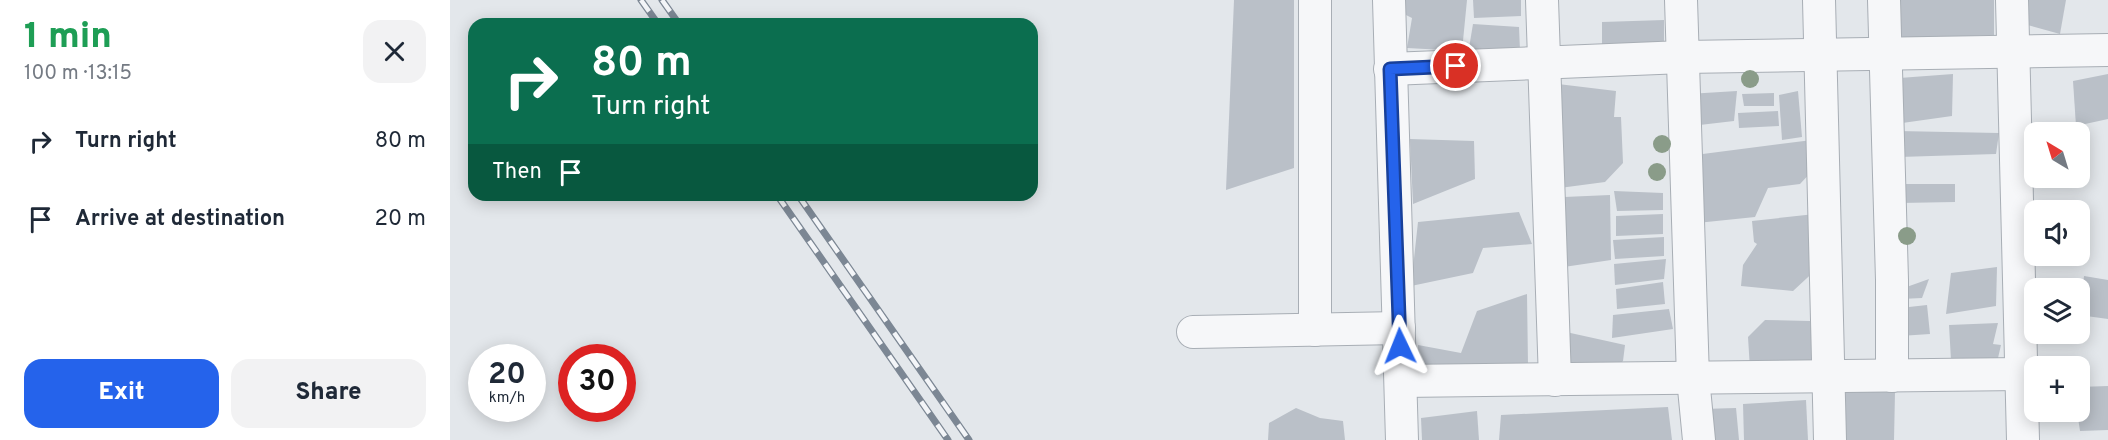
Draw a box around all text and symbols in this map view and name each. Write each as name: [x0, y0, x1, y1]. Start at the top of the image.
text: 1 min: [24, 15, 112, 61]
button: close: [363, 20, 426, 83]
text: 80 m: [591, 38, 692, 91]
pin: [1430, 40, 1481, 91]
icon: right: [492, 42, 570, 120]
icon: arrive: [1439, 49, 1472, 82]
text: 100 m · 13:15: [24, 61, 132, 87]
text: Turn right: [591, 90, 710, 124]
north arrow: [2024, 122, 2090, 188]
map controls: [2024, 122, 2090, 422]
icon: right: [24, 125, 57, 158]
text: Turn right: [75, 128, 177, 155]
text: 80 m: [375, 128, 426, 155]
icon: arrive: [554, 156, 587, 189]
text: Then: [492, 159, 542, 186]
button: sound: [2024, 200, 2090, 266]
icon: arrive: [24, 203, 57, 236]
text: Arrive at destination: [75, 206, 285, 233]
text: 20 m: [375, 206, 426, 233]
button: layers: [2024, 278, 2090, 344]
position arrow: [1368, 314, 1432, 378]
speed limit sign: 30: [558, 344, 636, 422]
button: +: [2024, 356, 2090, 422]
text: 20: [488, 357, 526, 394]
button: Exit: [24, 359, 219, 428]
button: Share: [231, 359, 426, 428]
text: km/h: [489, 389, 525, 408]

